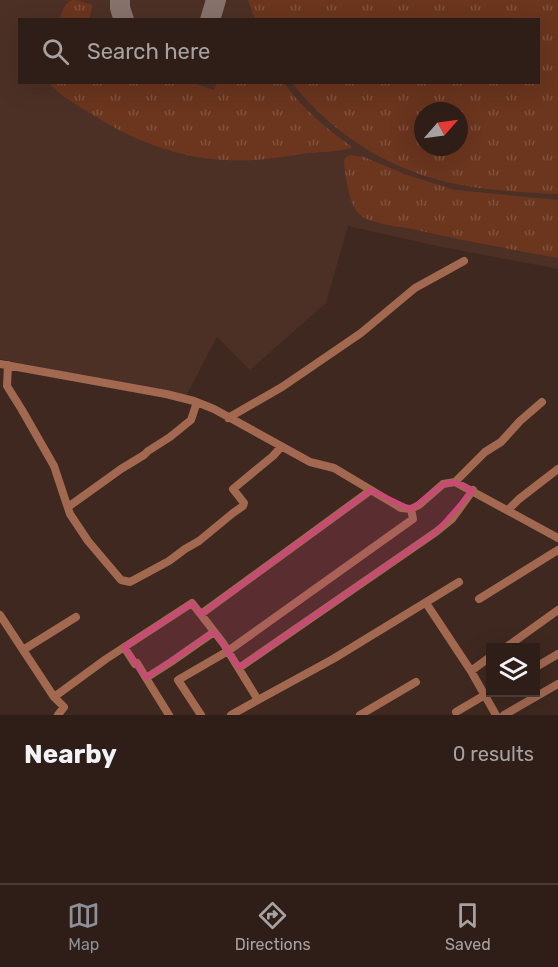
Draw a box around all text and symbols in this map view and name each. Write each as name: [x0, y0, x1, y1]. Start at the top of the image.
search box: [18, 18, 540, 84]
icon: search: [39, 35, 72, 68]
text: Search here: [87, 38, 210, 65]
north arrow: [414, 102, 468, 156]
map controls: [486, 643, 540, 697]
button: layers: [486, 643, 540, 697]
text: Nearby: [24, 739, 117, 770]
text: 0 results: [453, 742, 534, 766]
tab: Map: [67, 899, 100, 954]
tab: Directions: [235, 899, 311, 954]
tab: Saved: [445, 899, 491, 954]

